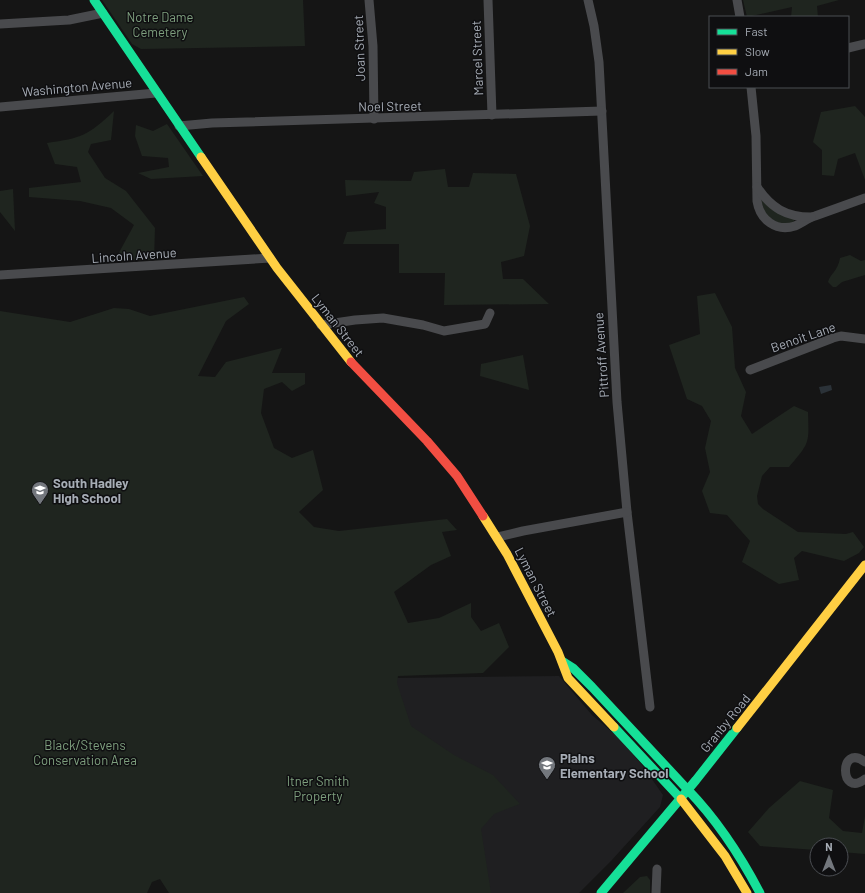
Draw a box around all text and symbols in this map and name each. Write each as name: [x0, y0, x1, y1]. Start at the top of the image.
park label: Notre Dame Cemetery: [127, 9, 194, 40]
street label: Joan Street: [350, 15, 368, 81]
legend: [709, 16, 849, 88]
street label: Marcel Street: [468, 20, 486, 96]
text: Fast: [745, 24, 768, 38]
text: Slow: [745, 44, 770, 58]
text: Jam: [745, 64, 768, 78]
street label: Washington Avenue: [21, 74, 133, 100]
street label: Noel Street: [358, 97, 422, 115]
street label: Lincoln Avenue: [91, 244, 177, 266]
street label: Lyman Street: [308, 290, 368, 360]
street label: Pittroff Avenue: [590, 312, 612, 398]
street label: Benoit Lane: [768, 318, 838, 356]
place label: South Hadley High School: [53, 475, 129, 506]
school or university icon: South Hadley High School: [30, 480, 50, 505]
street label: Lyman Street: [512, 545, 560, 619]
street label: Granby Road: [697, 691, 753, 755]
park label: Black/Stevens Conservation Area: [33, 737, 137, 768]
place label: Plains Elementary School: [560, 750, 668, 781]
school or university icon: Plains Elementary School: [537, 755, 557, 780]
park label: Itner Smith Property: [287, 773, 349, 804]
north arrow: [809, 837, 849, 877]
text: N: [825, 840, 833, 853]

